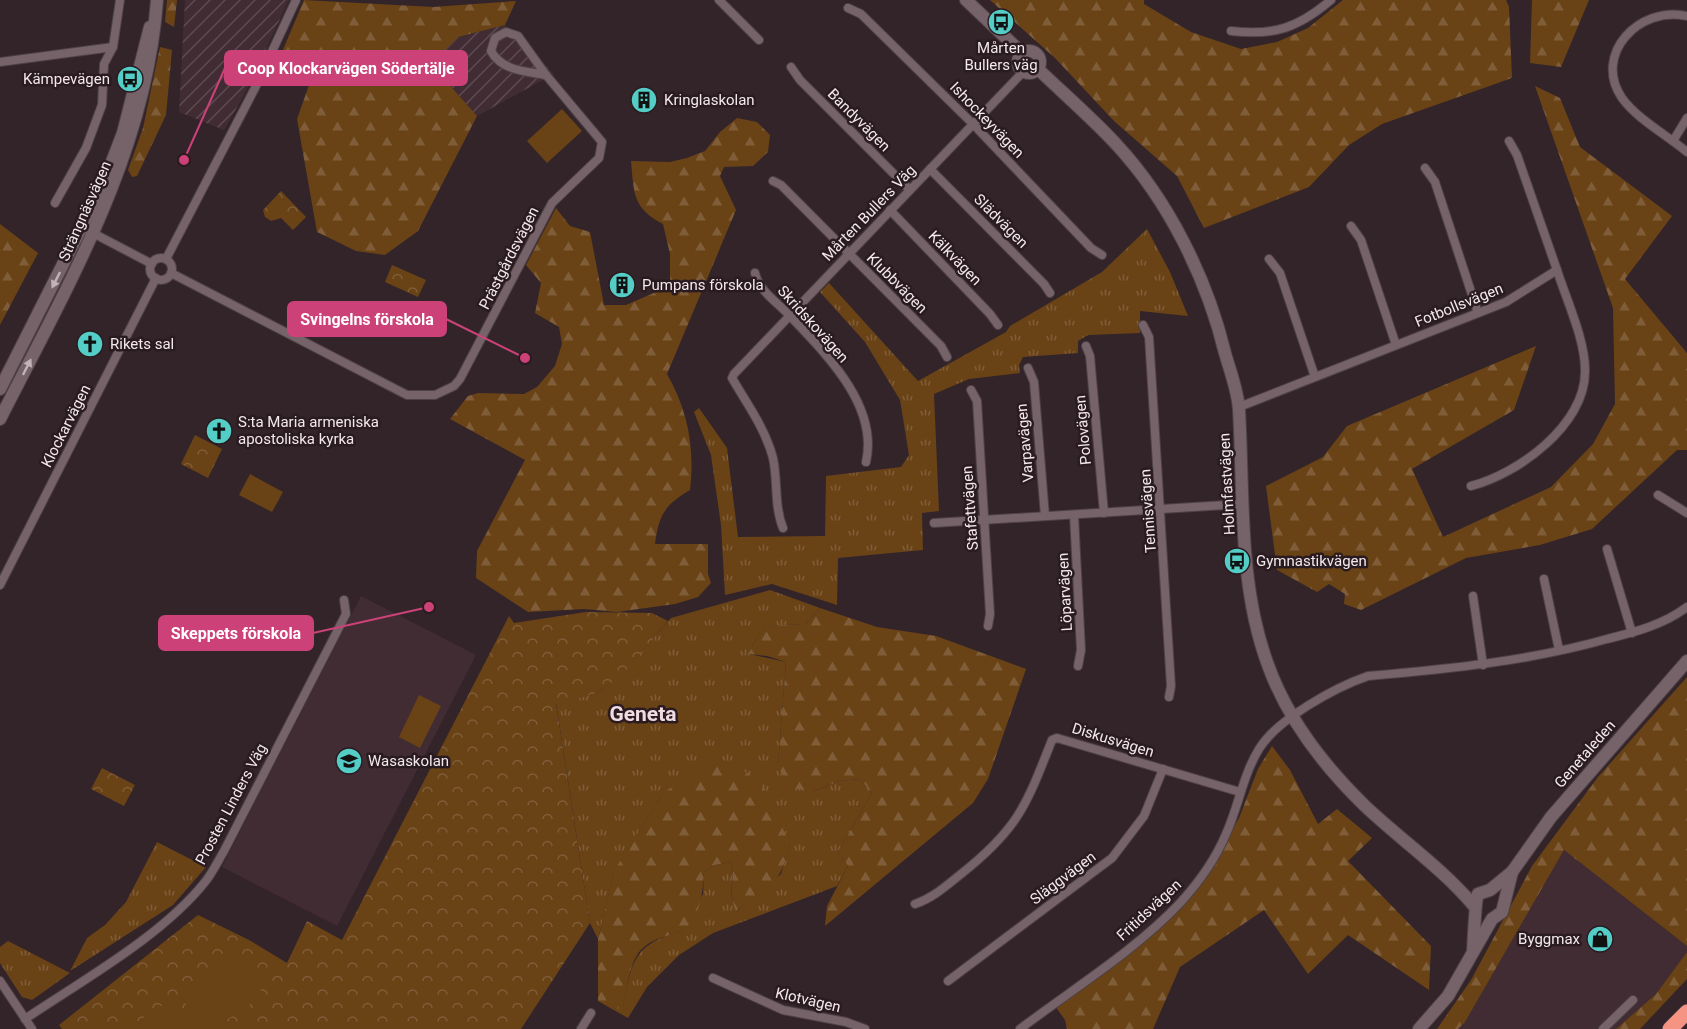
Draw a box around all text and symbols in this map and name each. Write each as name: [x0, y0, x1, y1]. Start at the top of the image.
bus stop icon: Mårten Bullers väg: [986, 7, 1016, 37]
place label: Mårten Bullers väg: [964, 39, 1038, 74]
callout: Coop Klockarvägen Södertälje: [225, 51, 467, 85]
text: Coop Klockarvägen Södertälje: [237, 59, 455, 78]
bus stop icon: Kämpevägen: [115, 64, 145, 94]
place label: Kämpevägen: [23, 70, 110, 88]
street label: Ishockeyvägen: [946, 78, 1028, 162]
building icon: Kringlaskolan: [629, 85, 659, 115]
street label: Bandyvägen: [824, 85, 894, 155]
place label: Kringlaskolan: [664, 91, 755, 109]
street label: Strängnäsvägen: [55, 158, 115, 264]
street label: Mårten Bullers Väg: [818, 161, 920, 265]
street label: Slädvägen: [970, 190, 1032, 252]
street label: Prästgårdsvägen: [475, 204, 543, 312]
street label: Kälkvägen: [925, 227, 985, 289]
street label: Klubbvägen: [863, 249, 931, 317]
building icon: Pumpans förskola: [607, 270, 637, 300]
one-way arrow: [52, 271, 61, 288]
place label: Pumpans förskola: [642, 276, 764, 294]
street label: Fotbollsvägen: [1412, 279, 1506, 331]
street label: Skridskovägen: [774, 282, 852, 366]
callout: Svingelns förskola: [288, 302, 446, 336]
text: Svingelns förskola: [300, 310, 434, 329]
church icon: Rikets sal: [75, 329, 105, 359]
place label: Rikets sal: [110, 335, 174, 353]
one-way arrow: [22, 358, 31, 375]
street label: Klockarvägen: [37, 382, 95, 470]
street label: Polovägen: [1071, 394, 1095, 466]
street label: Varpavägen: [1013, 403, 1037, 483]
place label: S:ta Maria armeniska apostoliska kyrka: [238, 413, 379, 448]
church icon: S:ta Maria armeniska apostoliska kyrka: [204, 416, 234, 446]
street label: Holmfastvägen: [1215, 433, 1239, 535]
street label: Stafettvägen: [958, 465, 982, 551]
street label: Tennisvägen: [1136, 468, 1160, 554]
bus stop icon: Gymnastikvägen: [1222, 546, 1252, 576]
street label: Löparvägen: [1054, 552, 1076, 632]
place label: Gymnastikvägen: [1256, 552, 1367, 570]
callout: Skeppets förskola: [159, 616, 313, 650]
text: Skeppets förskola: [171, 624, 302, 643]
district label: Geneta: [609, 702, 677, 726]
street label: Genetaleden: [1551, 716, 1619, 792]
street label: Diskusvägen: [1070, 719, 1156, 761]
street label: Prosten Linders Väg: [192, 740, 270, 868]
school or university icon: Wasaskolan: [334, 746, 364, 776]
place label: Wasaskolan: [368, 752, 449, 770]
street label: Släggvägen: [1027, 847, 1099, 909]
street label: Fritidsvägen: [1113, 876, 1185, 944]
shop icon: Byggmax: [1585, 924, 1615, 954]
place label: Byggmax: [1518, 930, 1581, 948]
street label: Klotvägen: [774, 984, 842, 1016]

